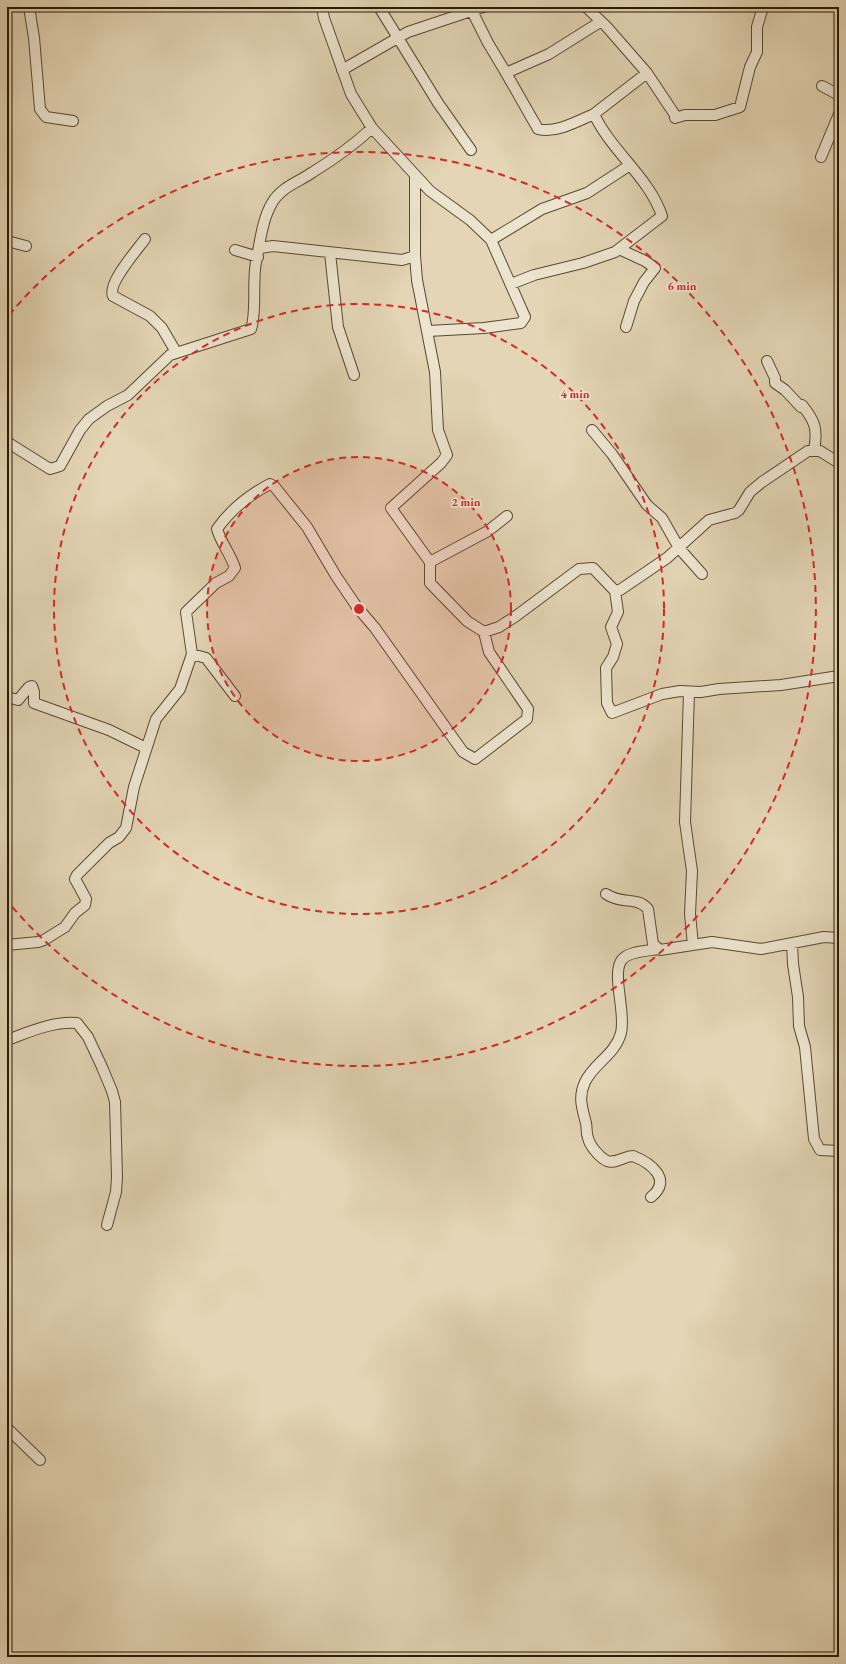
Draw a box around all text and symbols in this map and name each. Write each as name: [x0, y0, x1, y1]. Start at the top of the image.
text: 6 min: [667, 278, 697, 294]
text: 4 min: [560, 386, 590, 402]
text: 2 min: [451, 494, 481, 510]
centre of rings: [352, 602, 366, 616]

